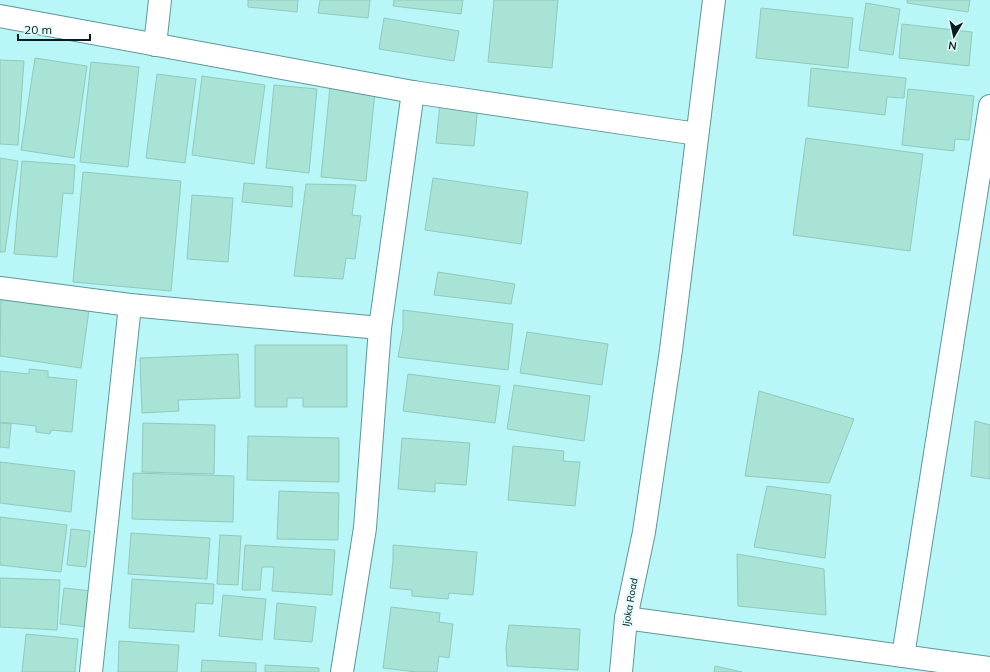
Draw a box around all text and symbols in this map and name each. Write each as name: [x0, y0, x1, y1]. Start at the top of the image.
scale bar: [18, 16, 90, 42]
north arrow: [934, 16, 974, 56]
text: 20 m: [24, 22, 52, 37]
text: N: [947, 38, 958, 53]
street label: Ijoka Road: [619, 577, 641, 627]

